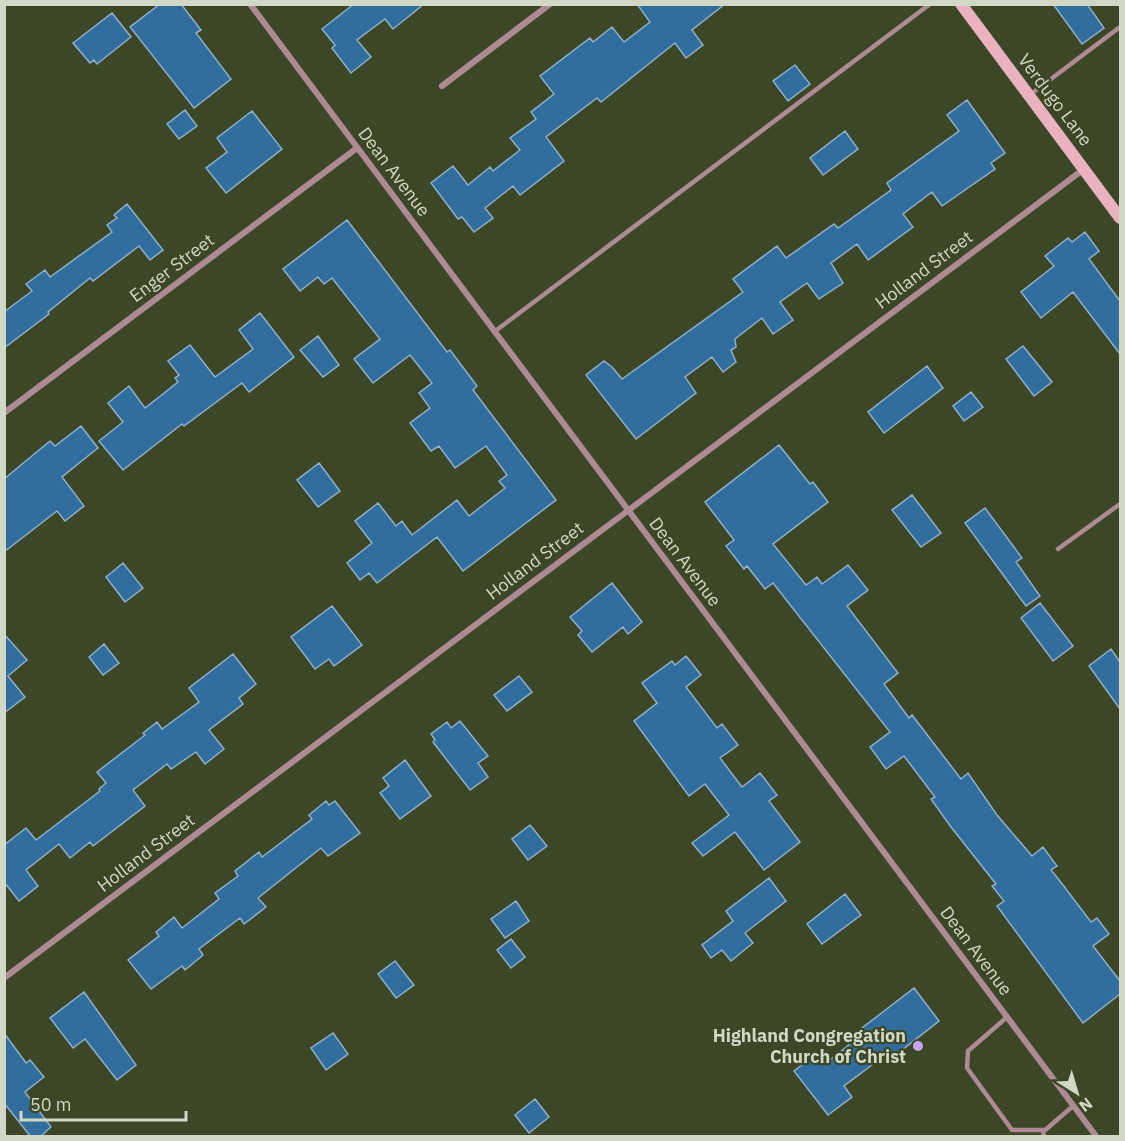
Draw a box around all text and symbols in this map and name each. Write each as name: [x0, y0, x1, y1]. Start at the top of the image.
street label: Verdugo Lane: [1013, 49, 1098, 151]
street label: Dean Avenue: [353, 122, 436, 221]
street label: Holland Street: [870, 225, 977, 314]
street label: Enger Street: [125, 228, 219, 307]
street label: Dean Avenue: [644, 512, 727, 611]
street label: Holland Street: [481, 516, 588, 605]
street label: Holland Street: [92, 808, 199, 897]
street label: Dean Avenue: [935, 901, 1018, 1000]
place label: Highland Congregation Church of Christ: [713, 1024, 906, 1068]
marker: Highland Congregation Church of Christ: [911, 1039, 925, 1053]
north arrow: [1047, 1063, 1107, 1123]
scale bar: [21, 1084, 186, 1122]
text: 50 m: [30, 1093, 72, 1116]
text: N: [1075, 1094, 1097, 1116]

